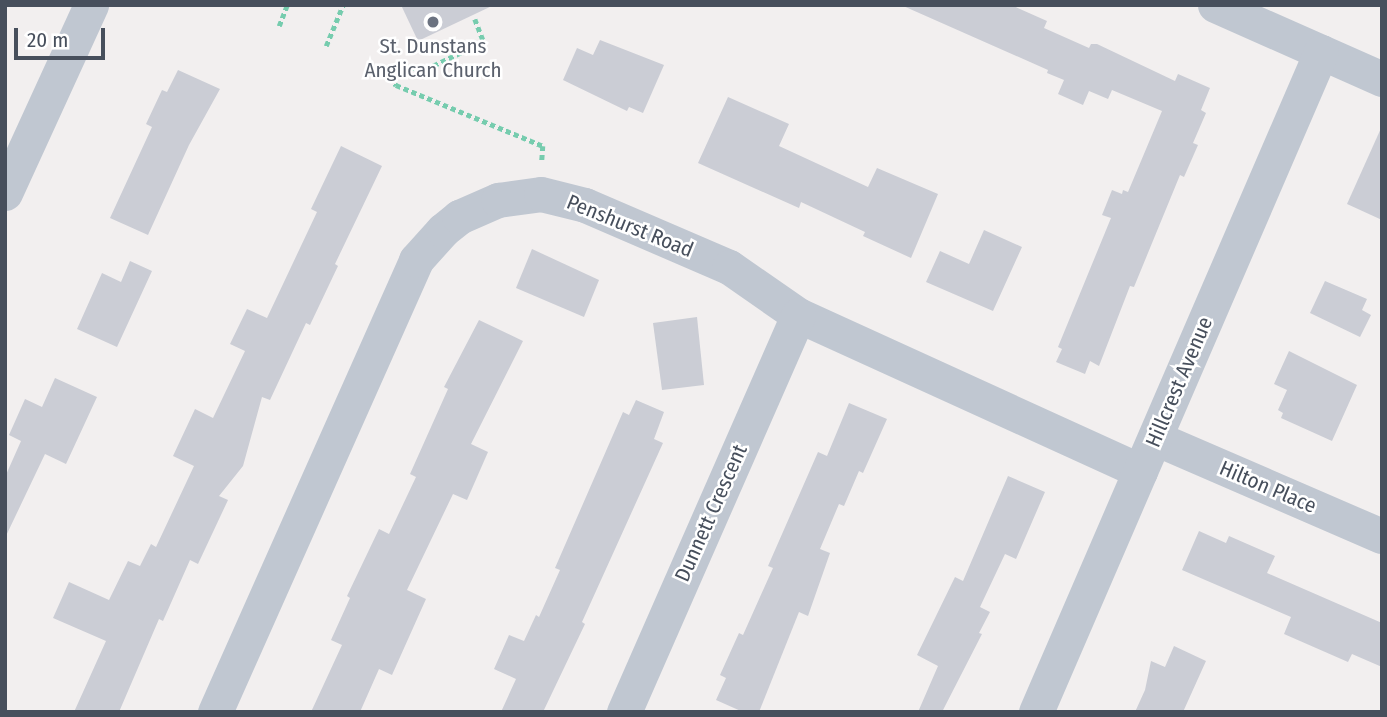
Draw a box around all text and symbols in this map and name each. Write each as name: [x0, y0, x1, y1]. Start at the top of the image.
scale bar: [18, 14, 108, 58]
marker: St. Dunstans Anglican Church: [425, 14, 441, 30]
text: 20 m: [27, 27, 68, 53]
place label: St. Dunstans Anglican Church: [364, 33, 502, 83]
street label: Penshurst Road: [563, 189, 697, 263]
street label: Hillcrest Avenue: [1140, 313, 1218, 451]
street label: Dunnett Crescent: [669, 440, 753, 586]
street label: Hilton Place: [1216, 455, 1320, 519]

